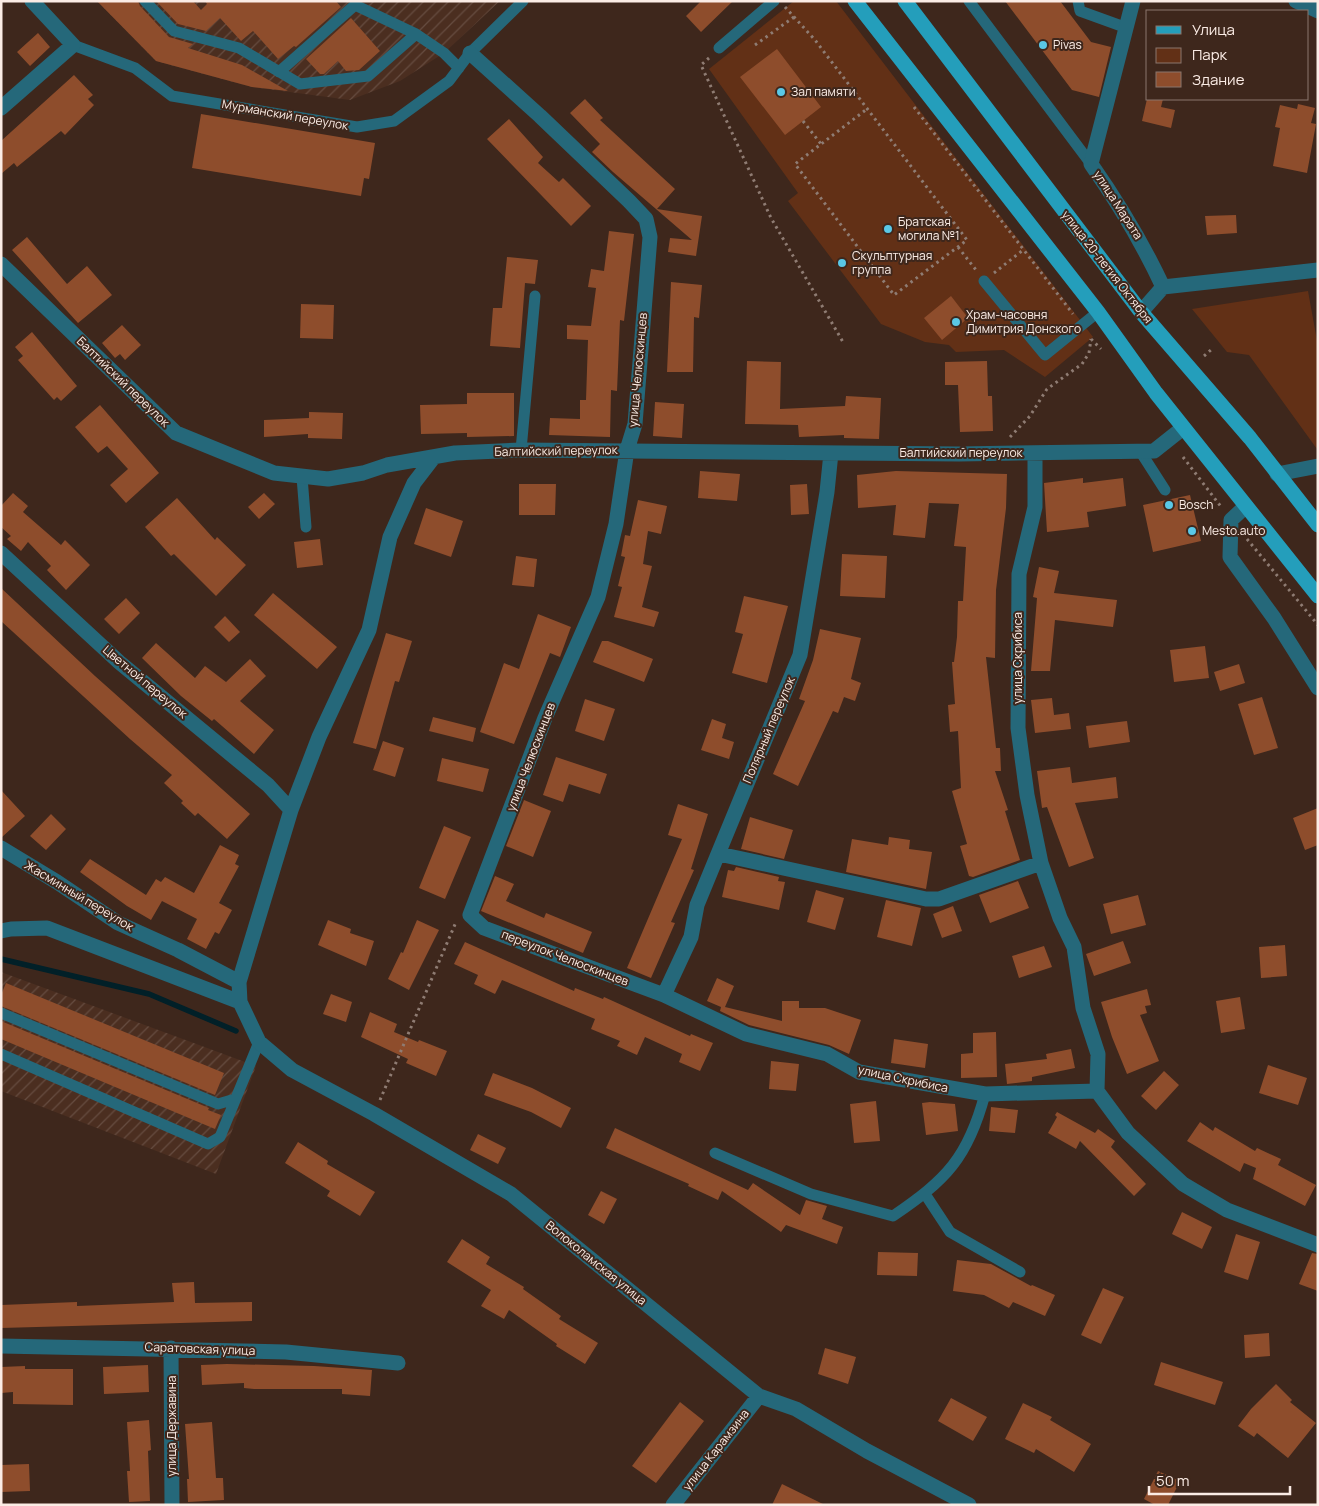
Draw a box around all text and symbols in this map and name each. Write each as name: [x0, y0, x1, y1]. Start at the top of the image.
legend: [1146, 10, 1309, 100]
text: Улица: [1192, 19, 1235, 40]
place label: Pivas: [1053, 36, 1082, 53]
marker: Pivas: [1037, 39, 1049, 51]
text: Парк: [1192, 44, 1228, 65]
text: Здание: [1192, 69, 1245, 90]
place label: Зал памяти: [791, 83, 855, 100]
marker: Зал памяти: [775, 86, 787, 98]
street label: Мурманский переулок: [221, 95, 351, 134]
street label: улица Марата: [1090, 167, 1147, 243]
street label: улица 20-летия Октября: [1058, 207, 1157, 327]
place label: Братская могила №1: [898, 213, 960, 244]
marker: Братская могила №1: [882, 223, 894, 235]
place label: Скульптурная группа: [852, 247, 932, 278]
marker: Скульптурная группа: [836, 257, 848, 269]
place label: Храм-часовня Димитрия Донского: [966, 306, 1081, 337]
street label: улица Челюскинцев: [624, 311, 651, 428]
marker: Храм-часовня Димитрия Донского: [950, 316, 962, 328]
street label: Балтийский переулок: [73, 333, 174, 431]
street label: Балтийский переулок: [494, 441, 619, 460]
street label: Балтийский переулок: [899, 444, 1024, 461]
place label: Bosch: [1179, 496, 1213, 513]
marker: Bosch: [1163, 499, 1175, 511]
place label: Mesto.auto: [1202, 522, 1265, 539]
marker: Mesto.auto: [1186, 525, 1198, 537]
street label: улица Скрибиса: [1009, 612, 1026, 704]
street label: Цветной переулок: [100, 641, 192, 723]
street label: Полярный переулок: [738, 673, 799, 786]
street label: улица Челюскинцев: [502, 700, 559, 813]
street label: Жасминный переулок: [22, 856, 138, 935]
street label: переулок Челюскинцев: [499, 925, 632, 990]
street label: улица Скрибиса: [856, 1061, 950, 1096]
street label: Волоколамская улица: [542, 1217, 650, 1309]
street label: Саратовская улица: [144, 1338, 256, 1359]
street label: улица Державина: [163, 1376, 180, 1476]
street label: улица Карамзина: [678, 1406, 753, 1494]
scale bar: [1149, 1464, 1290, 1496]
text: 50 m: [1156, 1470, 1190, 1491]

